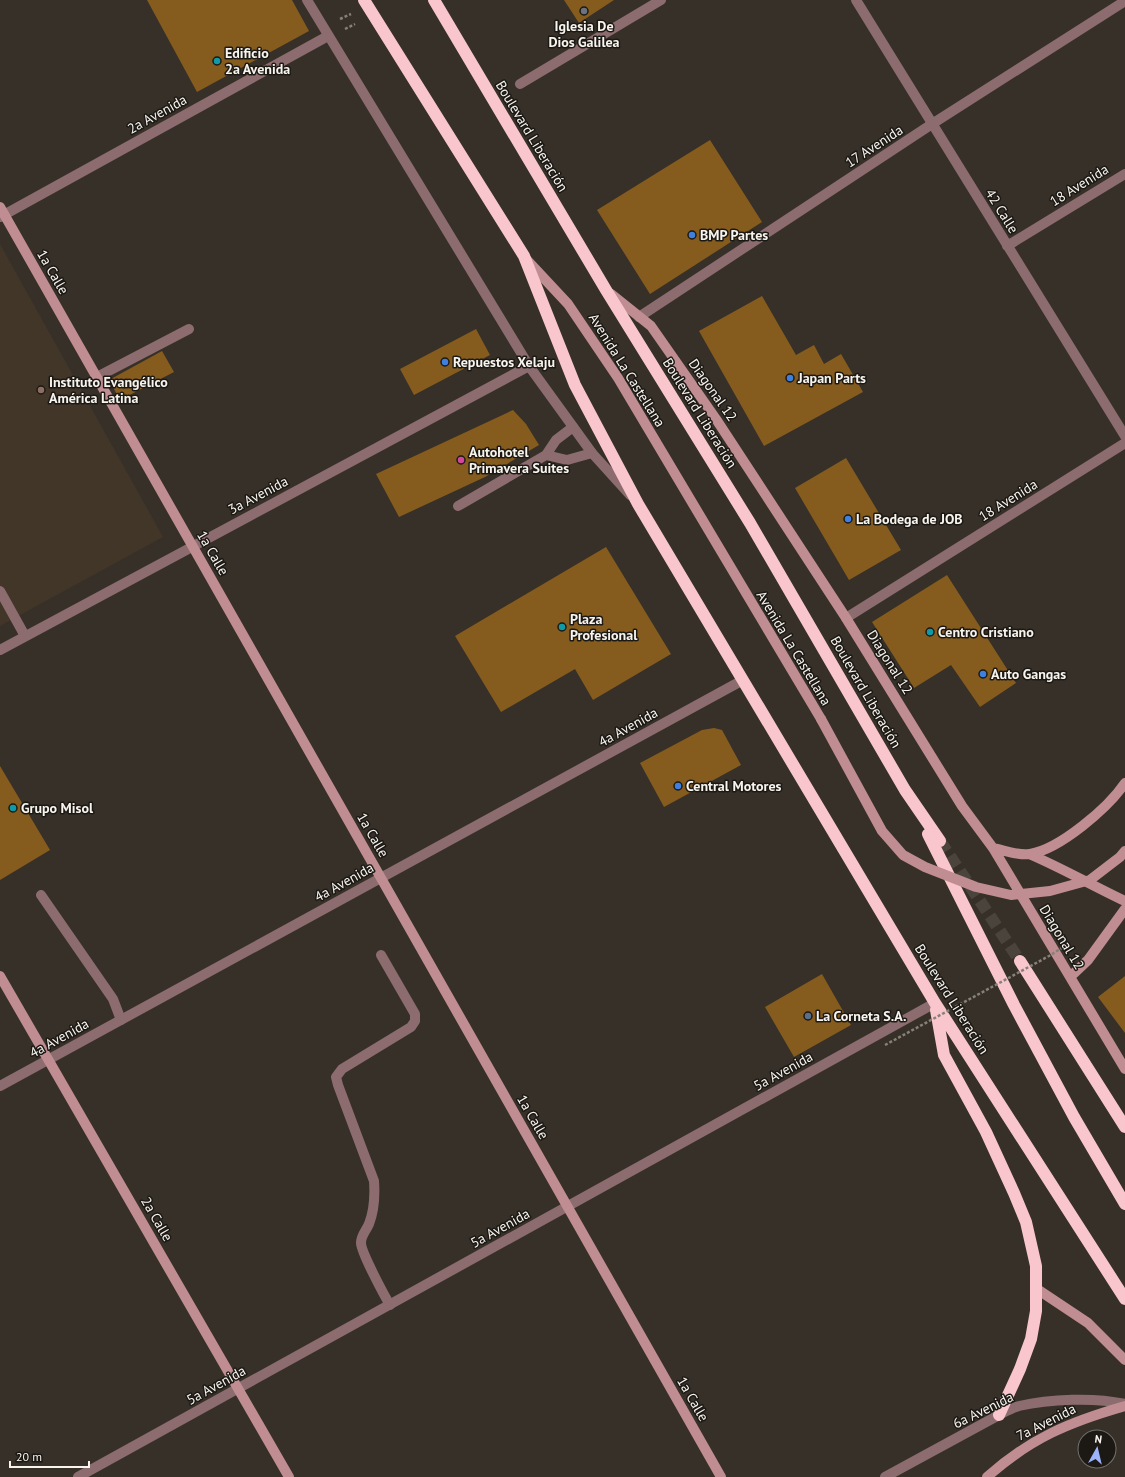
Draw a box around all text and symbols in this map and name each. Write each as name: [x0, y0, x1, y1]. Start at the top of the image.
marker: Iglesia De Dios Galilea: [579, 6, 589, 16]
place label: Iglesia De Dios Galilea: [548, 17, 620, 51]
place label: Edificio 2a Avenida: [225, 44, 290, 78]
marker: Edificio 2a Avenida: [212, 56, 222, 66]
street label: Boulevard Liberación: [492, 77, 572, 195]
street label: 2a Avenida: [124, 90, 190, 138]
street label: 17 Avenida: [842, 121, 906, 171]
street label: 18 Avenida: [1046, 160, 1112, 210]
street label: 42 Calle: [981, 185, 1023, 237]
place label: BMP Partes: [700, 226, 768, 244]
marker: BMP Partes: [687, 230, 697, 240]
street label: 1a Calle: [33, 247, 73, 297]
street label: Avenida La Castellana: [585, 310, 669, 430]
place label: Repuestos Xelaju: [453, 353, 555, 371]
street label: Boulevard Liberación: [659, 355, 741, 471]
street label: Diagonal 12: [685, 355, 741, 425]
marker: Repuestos Xelaju: [440, 357, 450, 367]
place label: Japan Parts: [797, 369, 866, 387]
place label: Instituto Evangélico América Latina: [49, 373, 168, 407]
marker: Japan Parts: [785, 373, 795, 383]
marker: Instituto Evangélico América Latina: [36, 385, 46, 395]
place label: Autohotel Primavera Suites: [469, 443, 569, 477]
marker: Autohotel Primavera Suites: [456, 455, 466, 465]
street label: 3a Avenida: [225, 472, 291, 518]
street label: 18 Avenida: [975, 475, 1041, 525]
place label: La Bodega de JOB: [856, 510, 963, 528]
marker: La Bodega de JOB: [843, 514, 853, 524]
street label: 1a Calle: [193, 528, 233, 578]
street label: Avenida La Castellana: [753, 587, 835, 709]
place label: Plaza Profesional: [570, 610, 638, 644]
marker: Plaza Profesional: [557, 622, 567, 632]
place label: Centro Cristiano: [938, 623, 1034, 641]
street label: Diagonal 12: [863, 626, 917, 698]
marker: Centro Cristiano: [925, 627, 935, 637]
street label: Boulevard Liberación: [827, 633, 905, 751]
place label: Auto Gangas: [991, 665, 1066, 683]
marker: Auto Gangas: [978, 669, 988, 679]
street label: 4a Avenida: [595, 703, 661, 751]
place label: Central Motores: [686, 777, 782, 795]
marker: Central Motores: [673, 781, 683, 791]
place label: Grupo Misol: [21, 799, 94, 817]
marker: Grupo Misol: [8, 803, 18, 813]
street label: 1a Calle: [353, 810, 393, 860]
street label: 4a Avenida: [311, 858, 377, 906]
street label: Diagonal 12: [1036, 901, 1088, 973]
street label: Boulevard Liberación: [911, 941, 993, 1057]
place label: La Corneta S.A.: [816, 1007, 906, 1025]
marker: La Corneta S.A.: [803, 1011, 813, 1021]
street label: 4a Avenida: [26, 1014, 92, 1062]
street label: 5a Avenida: [750, 1047, 816, 1095]
street label: 1a Calle: [513, 1092, 553, 1142]
street label: 2a Calle: [137, 1194, 177, 1244]
street label: 5a Avenida: [467, 1204, 533, 1252]
street label: 5a Avenida: [183, 1361, 249, 1409]
street label: 1a Calle: [673, 1374, 713, 1424]
street label: 6a Avenida: [950, 1388, 1016, 1432]
street label: 7a Avenida: [1013, 1399, 1079, 1445]
north arrow: [1077, 1429, 1117, 1469]
text: N: [1094, 1432, 1103, 1447]
scale bar: [10, 1443, 89, 1469]
text: 20 m: [16, 1449, 42, 1464]

